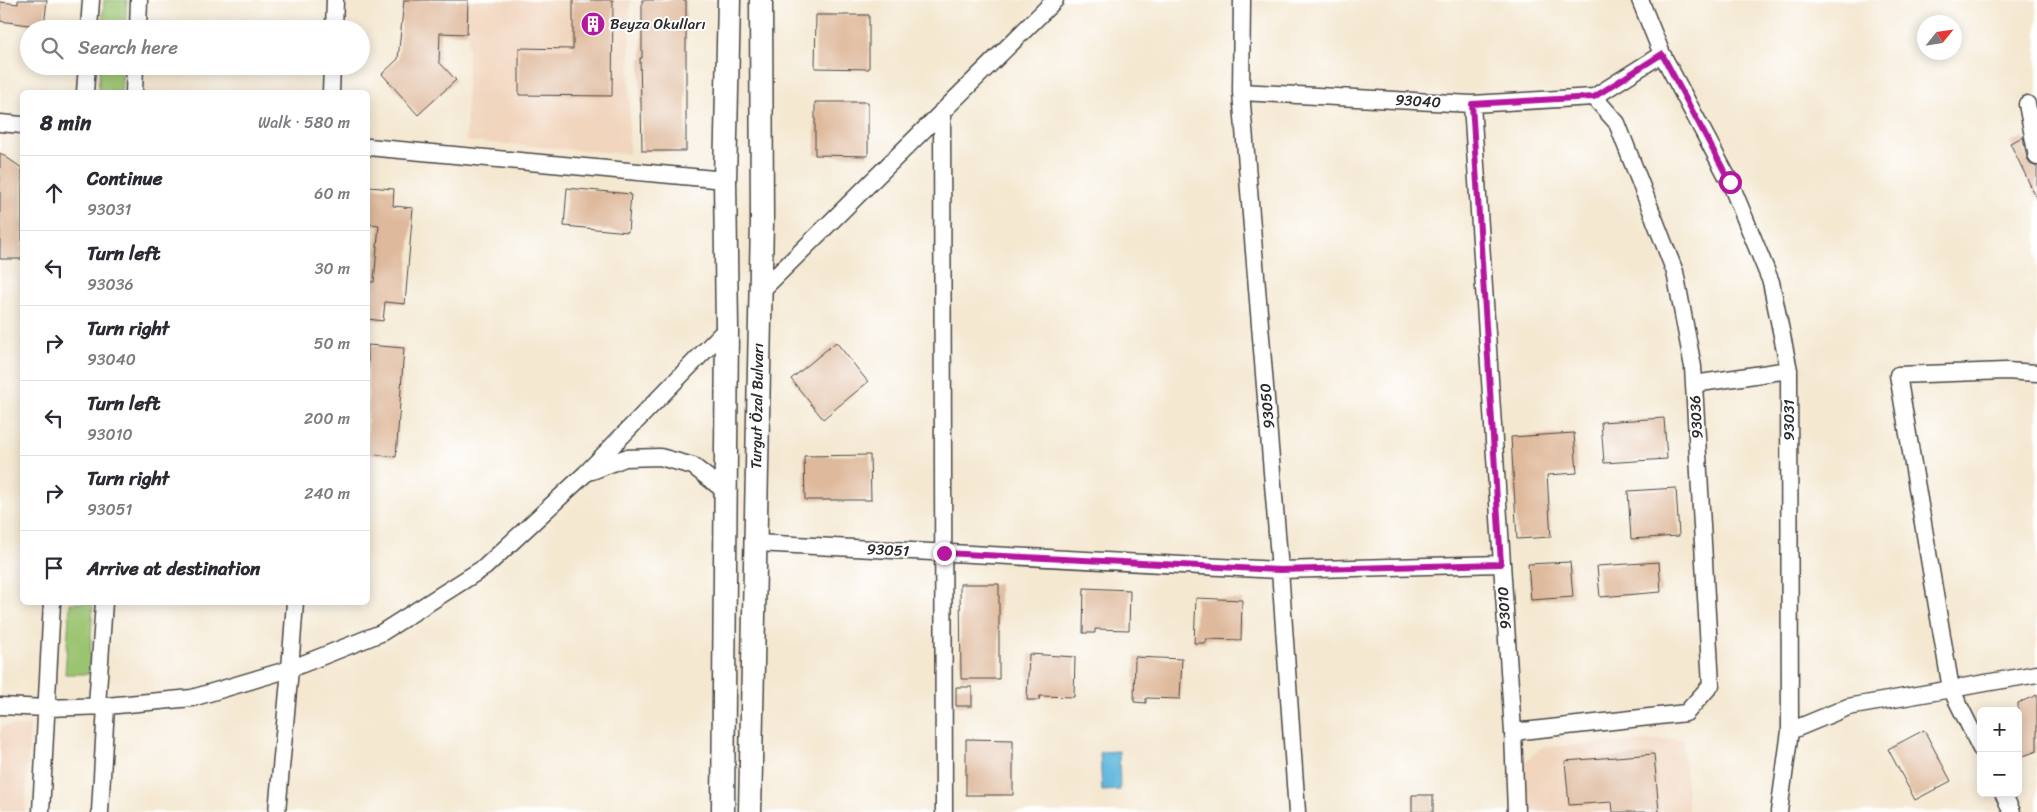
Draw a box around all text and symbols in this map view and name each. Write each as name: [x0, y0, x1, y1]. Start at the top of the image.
building icon: Beyza Okulları: [580, 11, 606, 37]
place label: Beyza Okulları: [610, 11, 706, 37]
north arrow: [1917, 15, 1962, 60]
search box: [20, 20, 370, 75]
text: Search here: [78, 31, 178, 64]
icon: search: [38, 34, 66, 62]
street label: 93040: [1394, 87, 1442, 115]
text: 8 min: [40, 104, 91, 142]
text: Walk · 580 m: [258, 108, 350, 137]
text: Continue: [87, 162, 163, 195]
route start: [1719, 171, 1742, 194]
icon: ahead: [40, 179, 68, 207]
text: 60 m: [314, 179, 350, 208]
text: 93031: [87, 195, 131, 224]
text: Turn left: [87, 237, 160, 270]
icon: left: [40, 254, 68, 282]
text: 30 m: [315, 254, 350, 283]
text: 93036: [87, 270, 134, 299]
text: Turn right: [87, 312, 169, 345]
icon: right: [40, 329, 68, 357]
text: 50 m: [314, 329, 350, 358]
street label: Turgut Özal Bulvarı: [743, 343, 771, 469]
text: 93040: [87, 345, 136, 374]
street label: 93050: [1252, 382, 1282, 430]
text: Turn left: [87, 387, 160, 420]
street label: 93036: [1682, 395, 1710, 439]
street label: 93031: [1776, 399, 1802, 441]
icon: left: [40, 404, 68, 432]
text: 200 m: [304, 404, 350, 433]
text: 93010: [87, 420, 133, 449]
text: Turn right: [87, 462, 169, 495]
icon: right: [40, 479, 68, 507]
text: 240 m: [304, 479, 350, 508]
text: 93051: [87, 495, 132, 524]
street label: 93051: [866, 536, 910, 564]
route end: [933, 542, 956, 565]
text: Arrive at destination: [87, 552, 260, 585]
icon: arrive: [40, 554, 68, 582]
street label: 93010: [1490, 586, 1518, 630]
map controls: [1977, 707, 2022, 797]
button: +: [1977, 707, 2022, 752]
button: −: [1977, 752, 2022, 797]

